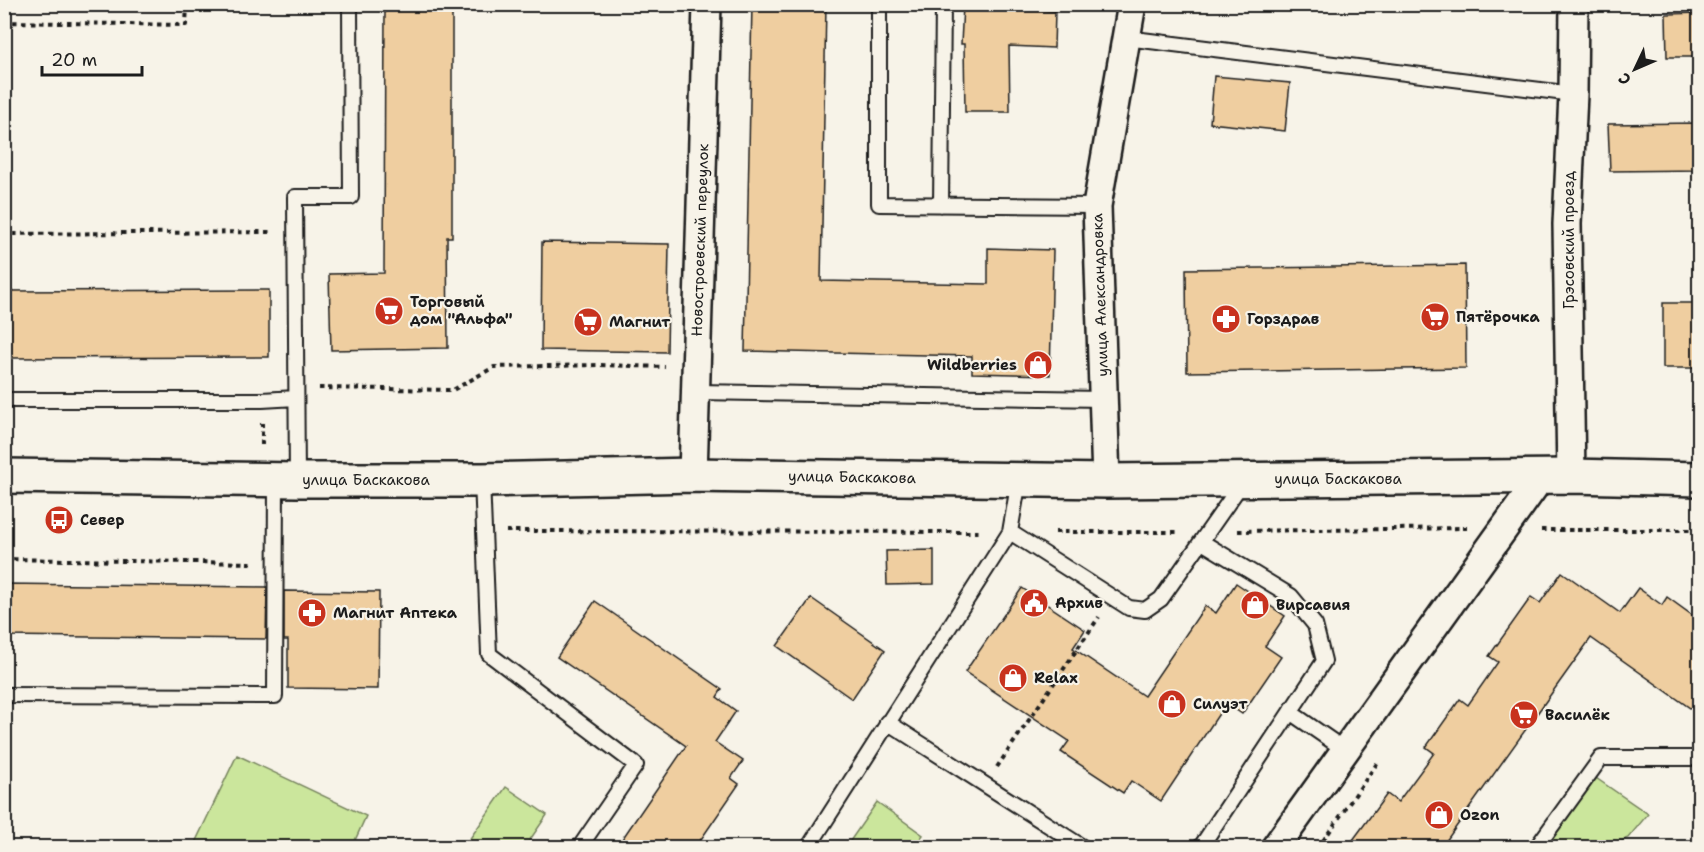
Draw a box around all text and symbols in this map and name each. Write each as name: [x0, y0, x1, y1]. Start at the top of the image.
scale bar: [42, 39, 142, 77]
north arrow: [1605, 39, 1665, 99]
text: 20 m: [51, 48, 97, 72]
text: С: [1613, 68, 1636, 90]
street label: Новостроевский переулок: [687, 143, 713, 337]
street label: Грэсовский проезд: [1559, 171, 1579, 309]
street label: улица Александровка: [1087, 212, 1113, 377]
place label: Торговый дом "Альфа": [410, 292, 513, 329]
supermarket icon: Торговый дом "Альфа": [373, 295, 405, 327]
supermarket icon: Пятёрочка: [1419, 301, 1451, 333]
pharmacy icon: Горздрав: [1210, 303, 1242, 335]
supermarket icon: Магнит: [572, 306, 604, 338]
place label: Пятёрочка: [1456, 307, 1540, 327]
place label: Горздрав: [1247, 309, 1319, 329]
place label: Магнит: [609, 312, 670, 332]
shop icon: Wildberries: [1022, 349, 1054, 381]
place label: Wildberries: [927, 355, 1017, 375]
street label: улица Баскакова: [788, 466, 917, 488]
street label: улица Баскакова: [1274, 469, 1402, 489]
street label: улица Баскакова: [302, 470, 430, 490]
bus stop icon: Север: [43, 504, 75, 536]
place label: Север: [80, 510, 125, 530]
public building icon: Архив: [1018, 587, 1050, 619]
shop icon: Вирсавия: [1239, 589, 1271, 621]
place label: Архив: [1055, 593, 1103, 613]
place label: Вирсавия: [1276, 595, 1351, 615]
pharmacy icon: Магнит Аптека: [296, 597, 328, 629]
place label: Магнит Аптека: [333, 603, 458, 623]
shop icon: Relax: [997, 662, 1029, 694]
place label: Relax: [1034, 668, 1078, 688]
shop icon: Силуэт: [1156, 688, 1188, 720]
place label: Силуэт: [1193, 694, 1248, 714]
supermarket icon: Василёк: [1508, 699, 1540, 731]
place label: Василёк: [1545, 705, 1611, 725]
shop icon: Ozon: [1423, 799, 1455, 831]
place label: Ozon: [1460, 805, 1500, 825]

